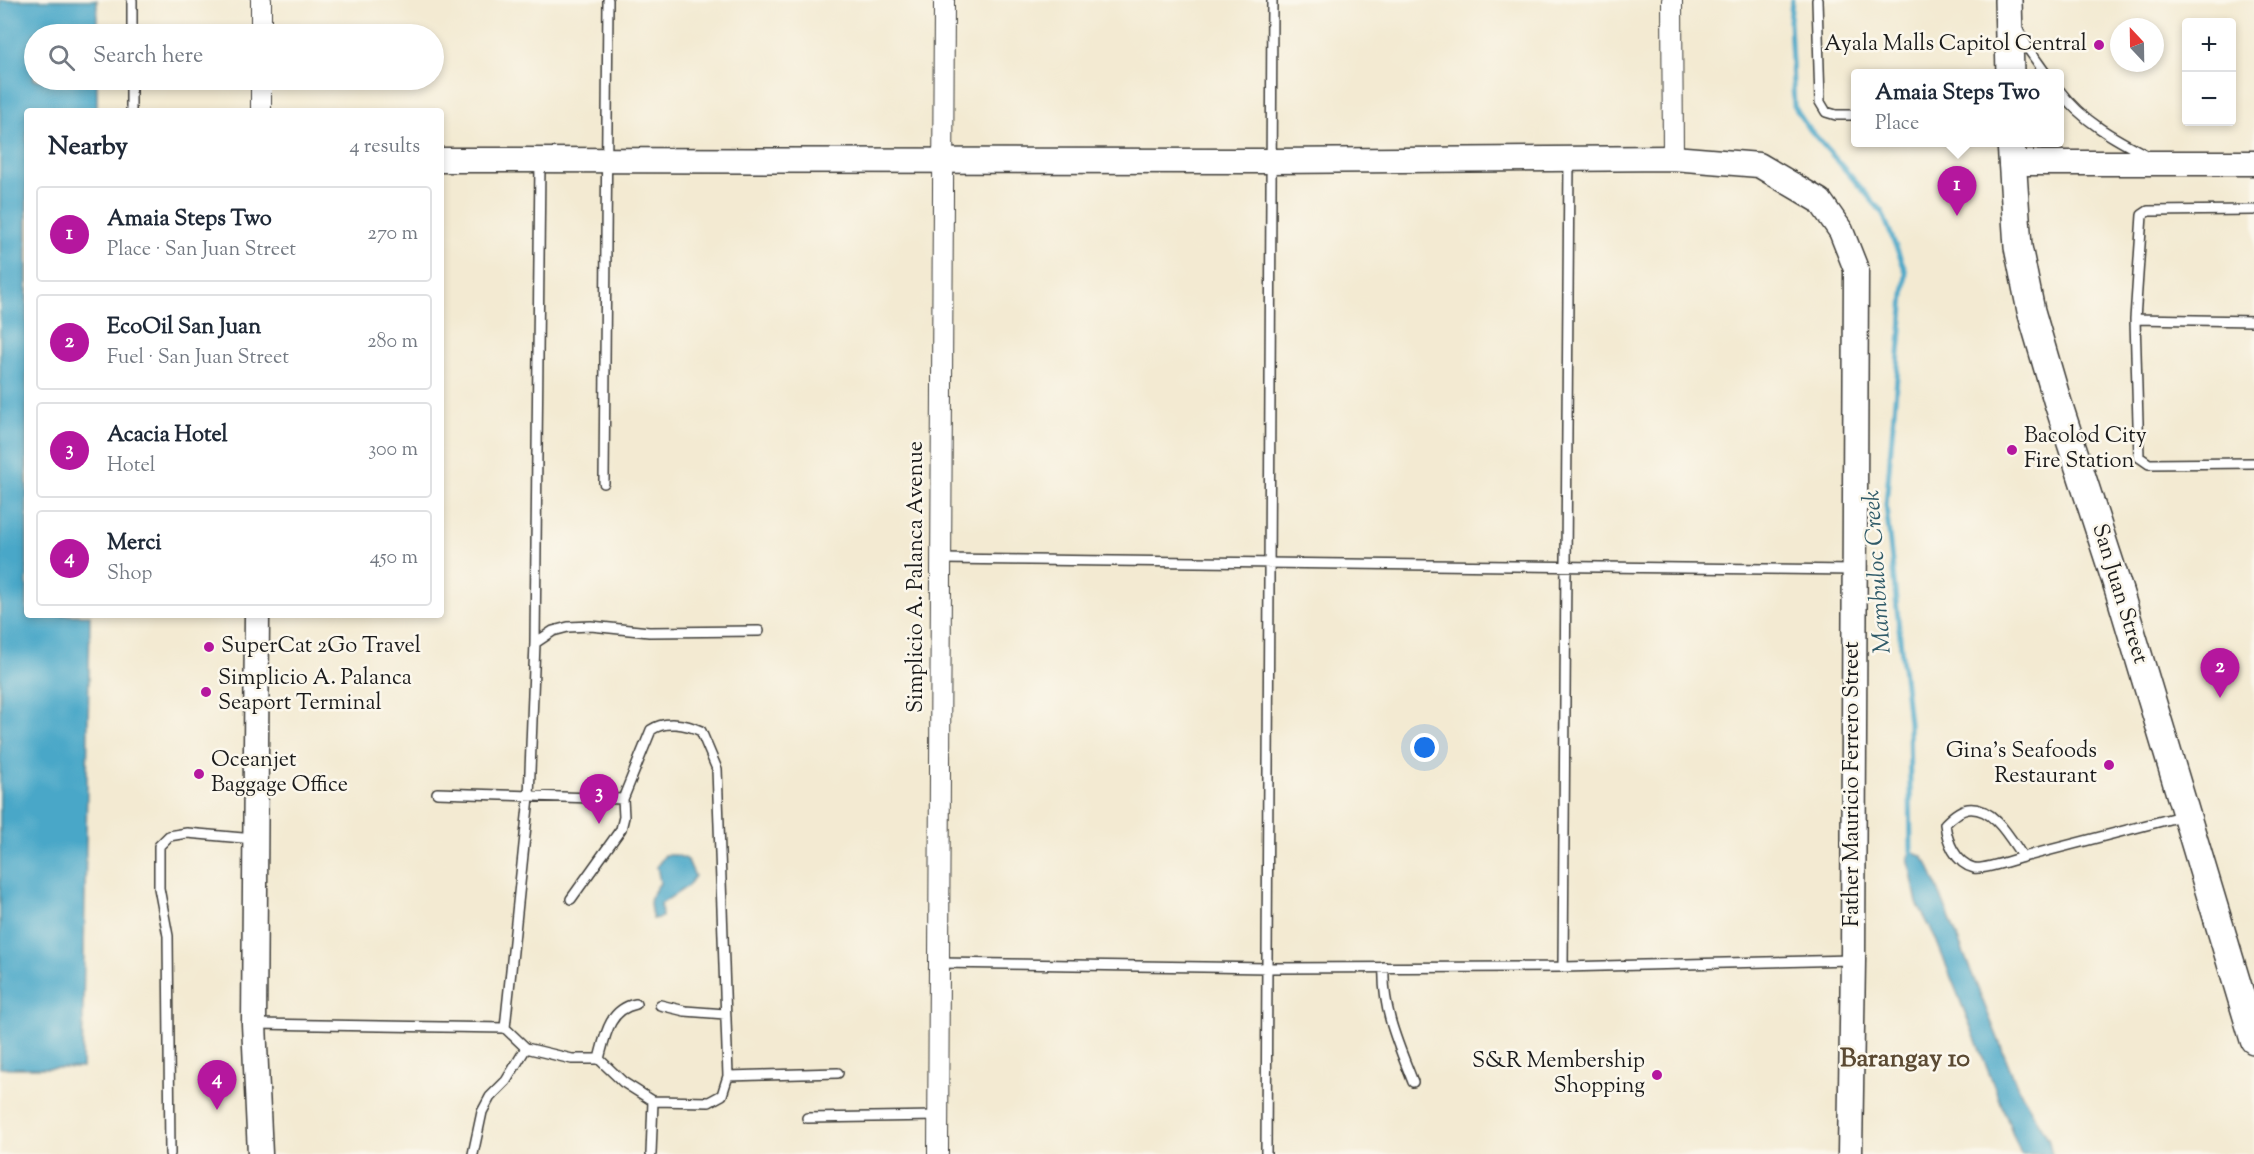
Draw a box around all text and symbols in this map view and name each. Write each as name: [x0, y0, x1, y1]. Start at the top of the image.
north arrow: [2110, 18, 2164, 72]
map controls: [2182, 18, 2236, 126]
button: +: [2182, 18, 2236, 72]
search box: [24, 24, 444, 90]
place label: Ayala Malls Capitol Central: [1824, 29, 2087, 61]
marker: Ayala Malls Capitol Central: [2092, 38, 2106, 52]
icon: search: [45, 41, 78, 74]
text: Search here: [93, 41, 203, 73]
popup: [1851, 69, 2064, 147]
button: −: [2182, 72, 2236, 126]
text: Amaia Steps Two: [1875, 78, 2040, 110]
text: Place: [1875, 110, 1919, 139]
text: Nearby: [48, 129, 128, 166]
text: 4 results: [349, 133, 420, 162]
pin: 1: [1938, 166, 1976, 216]
text: Amaia Steps Two: [107, 204, 272, 236]
text: 1: [66, 220, 73, 249]
text: 270 m: [368, 220, 418, 249]
text: Place · San Juan Street: [107, 236, 296, 265]
text: EcoOil San Juan: [107, 312, 261, 344]
text: 2: [65, 328, 74, 357]
text: 280 m: [367, 328, 418, 357]
text: Fuel · San Juan Street: [107, 344, 289, 373]
text: Acacia Hotel: [107, 420, 228, 452]
place label: Bacolod City Fire Station: [2024, 421, 2147, 478]
text: 3: [65, 436, 74, 465]
text: 300 m: [368, 436, 418, 465]
street label: Simplicio A. Palanca Avenue: [901, 441, 933, 713]
marker: Bacolod City Fire Station: [2005, 443, 2019, 457]
text: Hotel: [107, 452, 155, 481]
water label: Mambuloc Creek: [1855, 489, 1901, 655]
street label: San Juan Street: [2083, 520, 2156, 668]
text: Merci: [107, 528, 162, 560]
text: 4: [64, 544, 75, 573]
text: 450 m: [370, 544, 418, 573]
text: Shop: [107, 560, 152, 589]
place label: SuperCat 2Go Travel: [221, 631, 421, 663]
marker: SuperCat 2Go Travel: [202, 640, 216, 654]
street label: Father Mauricio Ferrero Street: [1837, 641, 1869, 927]
pin: 2: [2200, 648, 2240, 698]
place label: Simplicio A. Palanca Seaport Terminal: [218, 663, 412, 720]
marker: Simplicio A. Palanca Seaport Terminal: [199, 685, 213, 699]
your location: [1410, 733, 1439, 762]
place label: Gina's Seafoods Restaurant: [1946, 736, 2097, 793]
place label: Oceanjet Baggage Office: [211, 745, 348, 802]
marker: Gina's Seafoods Restaurant: [2102, 758, 2116, 772]
marker: Oceanjet Baggage Office: [192, 767, 206, 781]
pin: 3: [580, 774, 618, 824]
district label: Barangay 10: [1840, 1041, 1970, 1078]
place label: S&R Membership Shopping: [1472, 1046, 1645, 1103]
pin: 4: [198, 1060, 236, 1110]
marker: S&R Membership Shopping: [1650, 1068, 1664, 1082]

